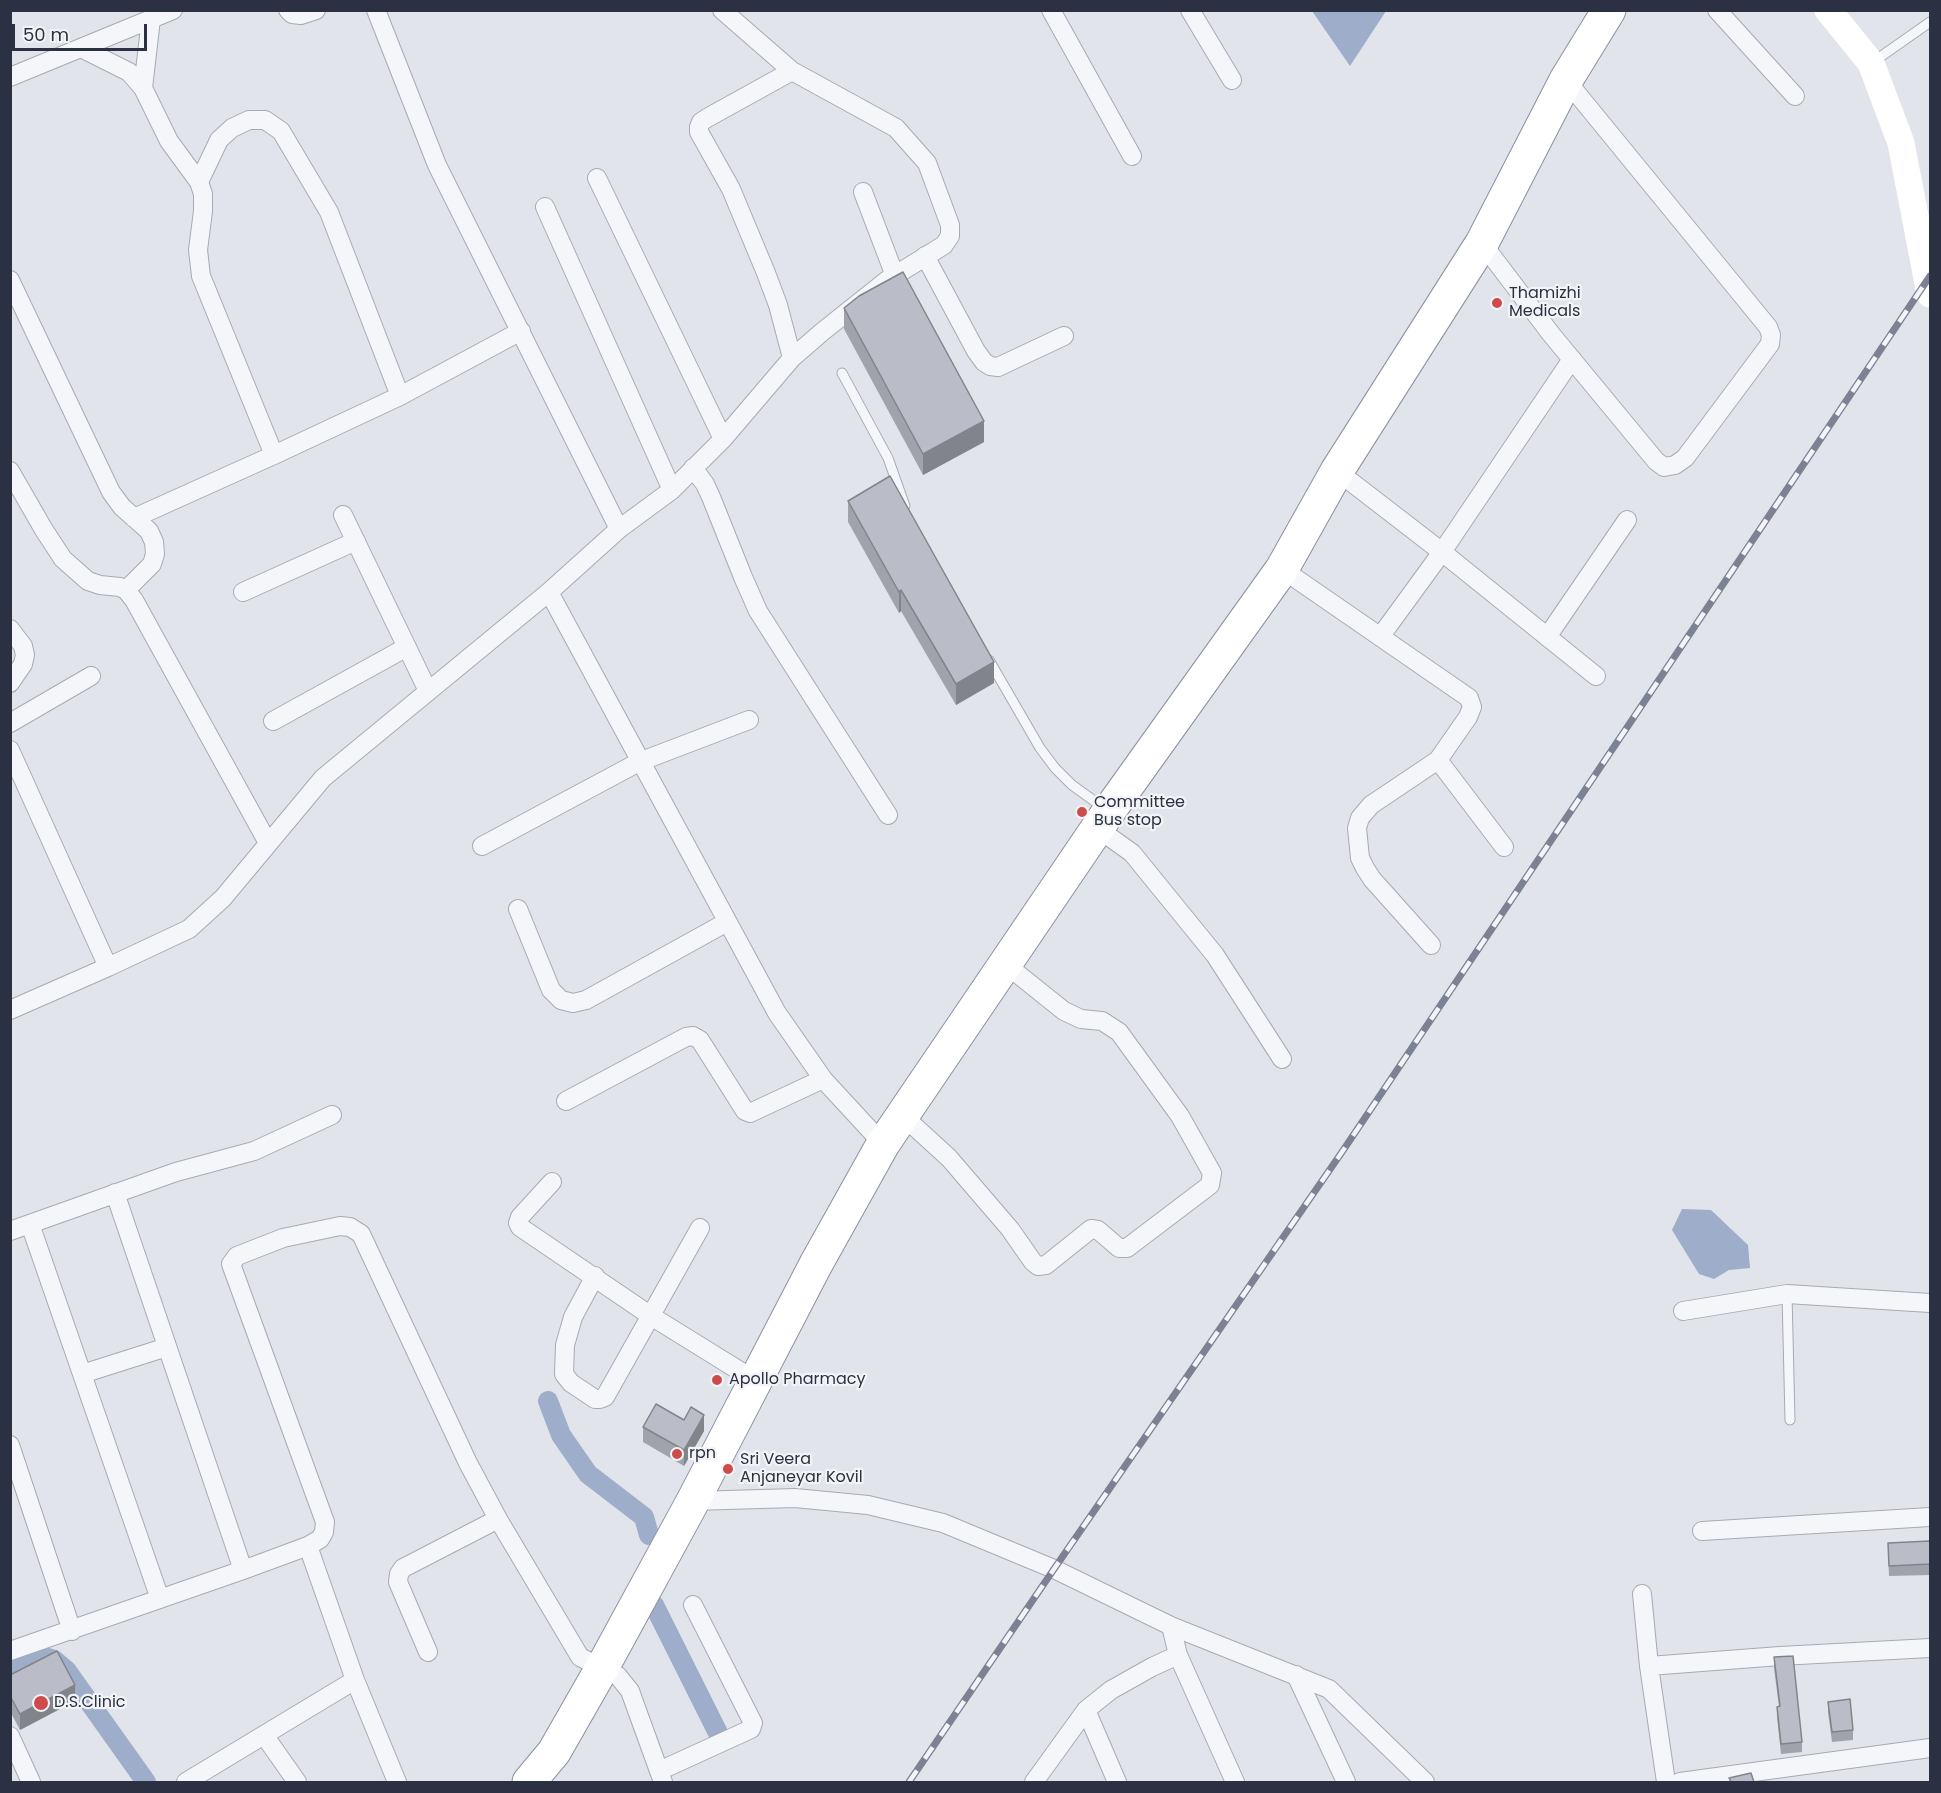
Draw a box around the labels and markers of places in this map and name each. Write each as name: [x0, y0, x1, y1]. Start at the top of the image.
place label: Thamizhi Medicals: [1509, 284, 1581, 322]
marker: Thamizhi Medicals: [1490, 296, 1504, 310]
place label: Committee Bus stop: [1094, 793, 1185, 831]
marker: Committee Bus stop: [1075, 805, 1089, 819]
place label: Apollo Pharmacy: [729, 1370, 866, 1390]
marker: Apollo Pharmacy: [710, 1373, 724, 1387]
place label: rpn: [689, 1444, 716, 1464]
marker: rpn: [670, 1447, 684, 1461]
place label: Sri Veera Anjaneyar Kovil: [740, 1450, 863, 1488]
marker: Sri Veera Anjaneyar Kovil: [721, 1462, 735, 1476]
place label: D.S.Clinic: [54, 1693, 126, 1713]
marker: D.S.Clinic: [32, 1694, 50, 1712]

